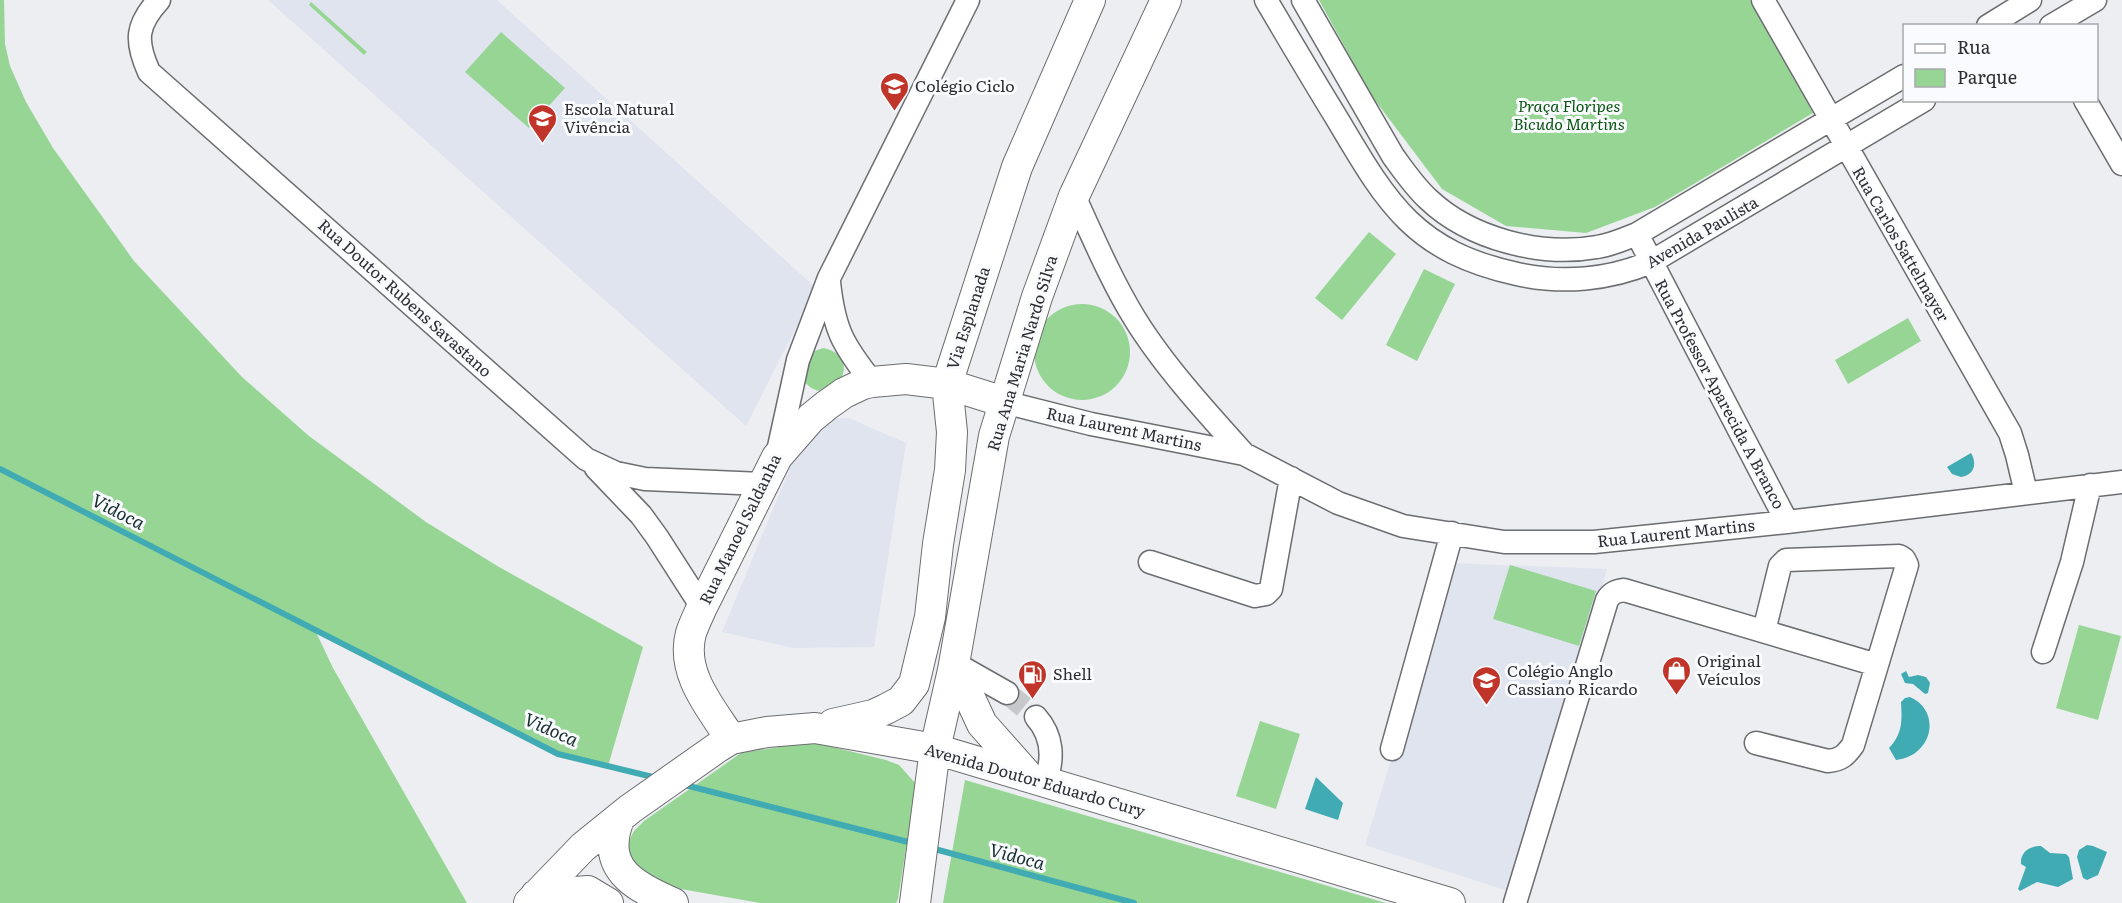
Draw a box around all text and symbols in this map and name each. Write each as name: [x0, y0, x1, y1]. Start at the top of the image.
legend: [1903, 24, 2098, 102]
text: Rua: [1957, 33, 1991, 60]
text: Parque: [1957, 63, 2017, 90]
school or university icon: Colégio Ciclo: [878, 70, 910, 112]
place label: Colégio Ciclo: [915, 73, 1015, 97]
park label: Praça Floripes Bicudo Martins: [1513, 93, 1625, 135]
place label: Escola Natural Vivência: [564, 96, 674, 138]
school or university icon: Escola Natural Vivência: [527, 102, 559, 144]
street label: Rua Carlos Sattelmayer: [1848, 161, 1956, 326]
street label: Avenida Paulista: [1641, 189, 1762, 273]
street label: Rua Doutor Rubens Savastano: [313, 213, 498, 382]
street label: Rua Ana Maria Nardo Silva: [980, 251, 1062, 454]
street label: Via Esplanada: [939, 263, 995, 372]
street label: Rua Professor Aparecida A Branco: [1650, 274, 1792, 513]
street label: Rua Laurent Martins: [1044, 400, 1204, 456]
street label: Rua Manoel Saldanha: [692, 449, 786, 608]
water label: Vidoca: [87, 486, 151, 536]
street label: Rua Laurent Martins: [1596, 512, 1756, 552]
place label: Original Veículos: [1697, 648, 1761, 690]
shop icon: Original Veículos: [1660, 654, 1692, 696]
fuel station icon: Shell: [1016, 658, 1048, 700]
place label: Colégio Anglo Cassiano Ricardo: [1507, 658, 1638, 700]
place label: Shell: [1053, 661, 1092, 685]
school or university icon: Colégio Anglo Cassiano Ricardo: [1470, 664, 1502, 706]
water label: Vidoca: [520, 705, 584, 753]
street label: Avenida Doutor Eduardo Cury: [922, 736, 1149, 822]
water label: Vidoca: [987, 835, 1049, 876]

